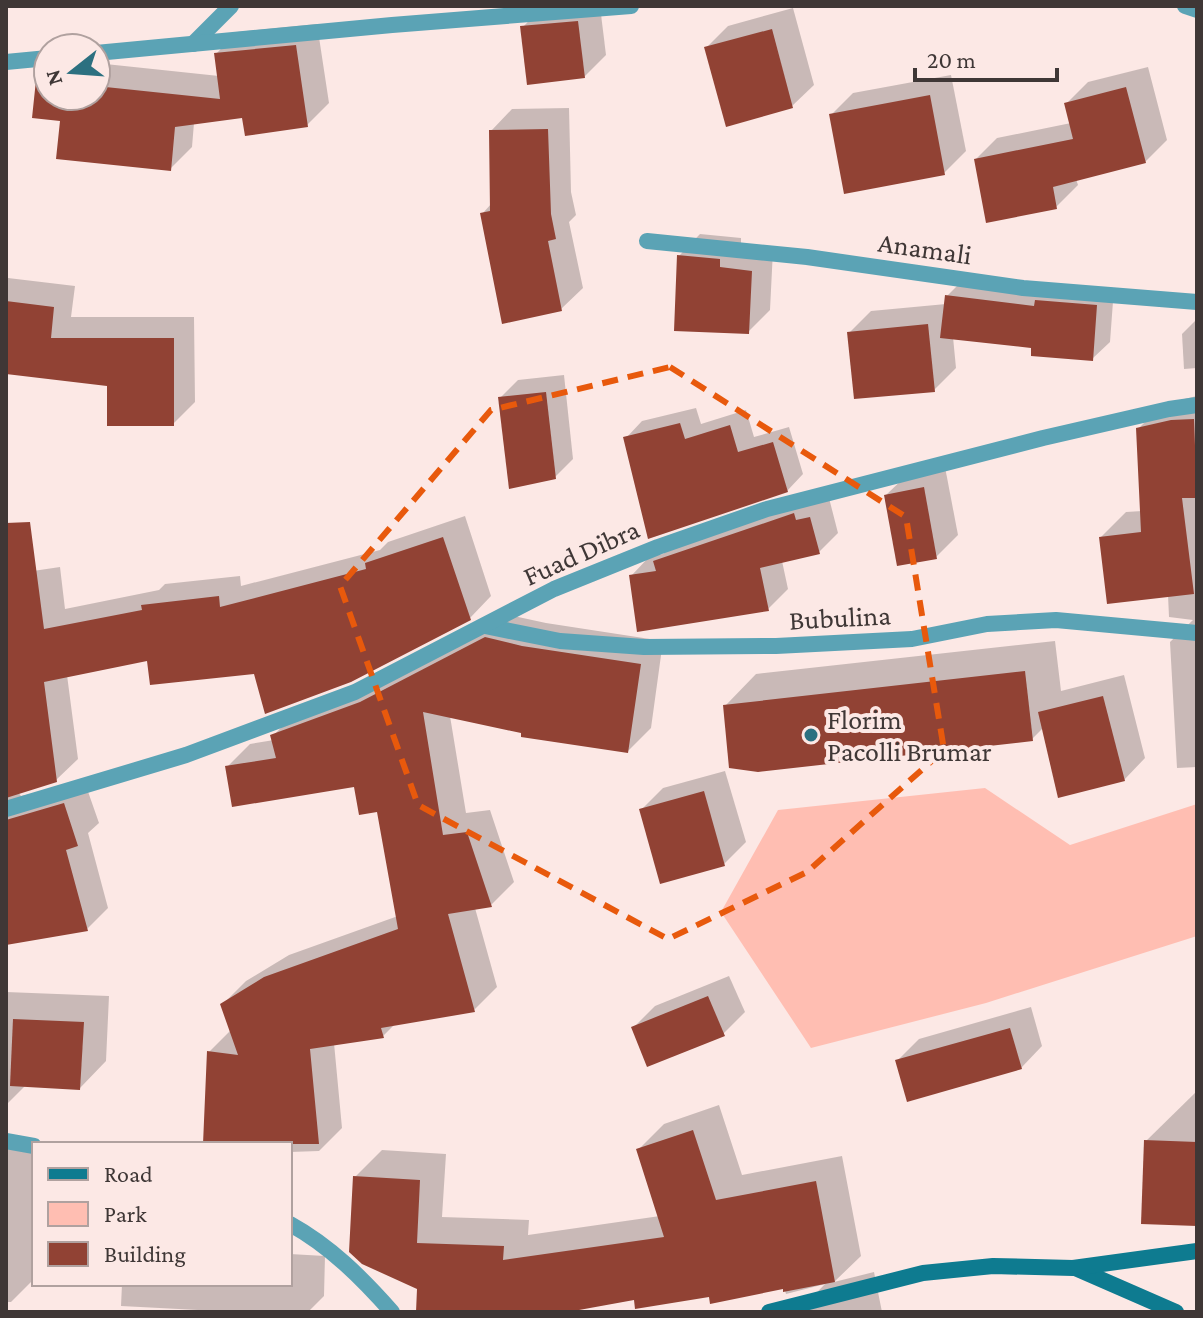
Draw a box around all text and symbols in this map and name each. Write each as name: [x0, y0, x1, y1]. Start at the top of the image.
north arrow: [32, 32, 112, 112]
scale bar: [915, 32, 1057, 82]
text: 20 m: [927, 46, 976, 73]
text: N: [39, 67, 67, 89]
street label: Anamali: [876, 227, 974, 270]
street label: Fuad Dibra: [518, 513, 644, 592]
street label: Bubulina: [788, 599, 892, 636]
place label: Florim Pacolli Brumar: [827, 704, 992, 767]
marker: Florim Pacolli Brumar: [802, 726, 820, 744]
legend: [32, 1142, 292, 1286]
text: Road: [104, 1160, 153, 1187]
text: Park: [104, 1200, 147, 1227]
text: Building: [104, 1240, 186, 1267]

